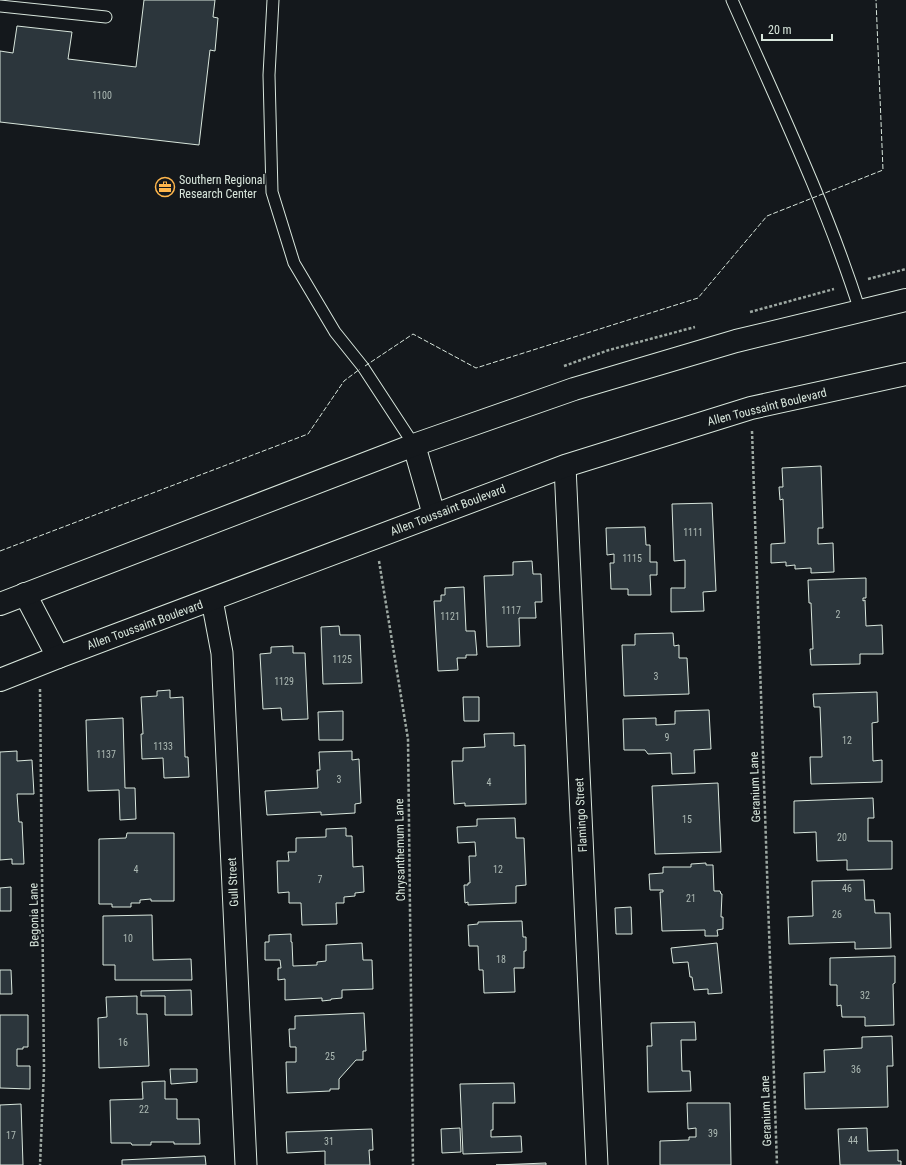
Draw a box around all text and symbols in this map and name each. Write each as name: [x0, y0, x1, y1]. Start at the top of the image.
scale bar: [762, 16, 832, 42]
text: 20 m: [768, 23, 792, 37]
house number: 1100: [92, 90, 112, 101]
place label: Southern Regional Research Center: [179, 173, 265, 201]
office icon: Southern Regional Research Center: [154, 176, 176, 198]
street label: Allen Toussaint Boulevard: [706, 385, 828, 429]
street label: Allen Toussaint Boulevard: [388, 482, 508, 538]
house number: 1111: [683, 527, 703, 538]
house number: 1115: [622, 553, 642, 564]
street label: Allen Toussaint Boulevard: [85, 597, 205, 653]
house number: 1117: [501, 605, 521, 616]
house number: 2: [836, 609, 841, 620]
house number: 1121: [440, 611, 460, 622]
house number: 1125: [332, 654, 352, 665]
house number: 3: [654, 671, 659, 682]
house number: 1129: [274, 676, 294, 687]
house number: 9: [665, 732, 670, 743]
house number: 12: [842, 735, 852, 746]
house number: 1133: [153, 741, 173, 752]
house number: 1137: [96, 749, 116, 760]
street label: Geranium Lane: [747, 751, 763, 823]
house number: 3: [337, 774, 342, 785]
house number: 4: [487, 777, 492, 788]
street label: Flamingo Street: [572, 777, 590, 853]
street label: Chrysanthemum Lane: [392, 798, 408, 902]
house number: 15: [682, 814, 692, 825]
house number: 20: [837, 832, 847, 843]
street label: Gull Street: [225, 857, 241, 907]
house number: 4: [134, 864, 139, 875]
house number: 12: [493, 864, 503, 875]
house number: 7: [318, 874, 323, 885]
street label: Begonia Lane: [26, 882, 42, 947]
house number: 46: [842, 883, 852, 894]
house number: 21: [686, 893, 696, 904]
house number: 26: [832, 909, 842, 920]
house number: 10: [123, 933, 133, 944]
house number: 18: [496, 954, 506, 965]
house number: 32: [860, 990, 870, 1001]
house number: 16: [118, 1037, 128, 1048]
house number: 25: [325, 1051, 335, 1062]
house number: 36: [851, 1064, 861, 1075]
street label: Geranium Lane: [758, 1075, 774, 1147]
house number: 22: [139, 1104, 149, 1115]
house number: 39: [708, 1128, 718, 1139]
house number: 17: [6, 1130, 16, 1141]
house number: 44: [848, 1135, 858, 1146]
house number: 31: [324, 1136, 334, 1147]

